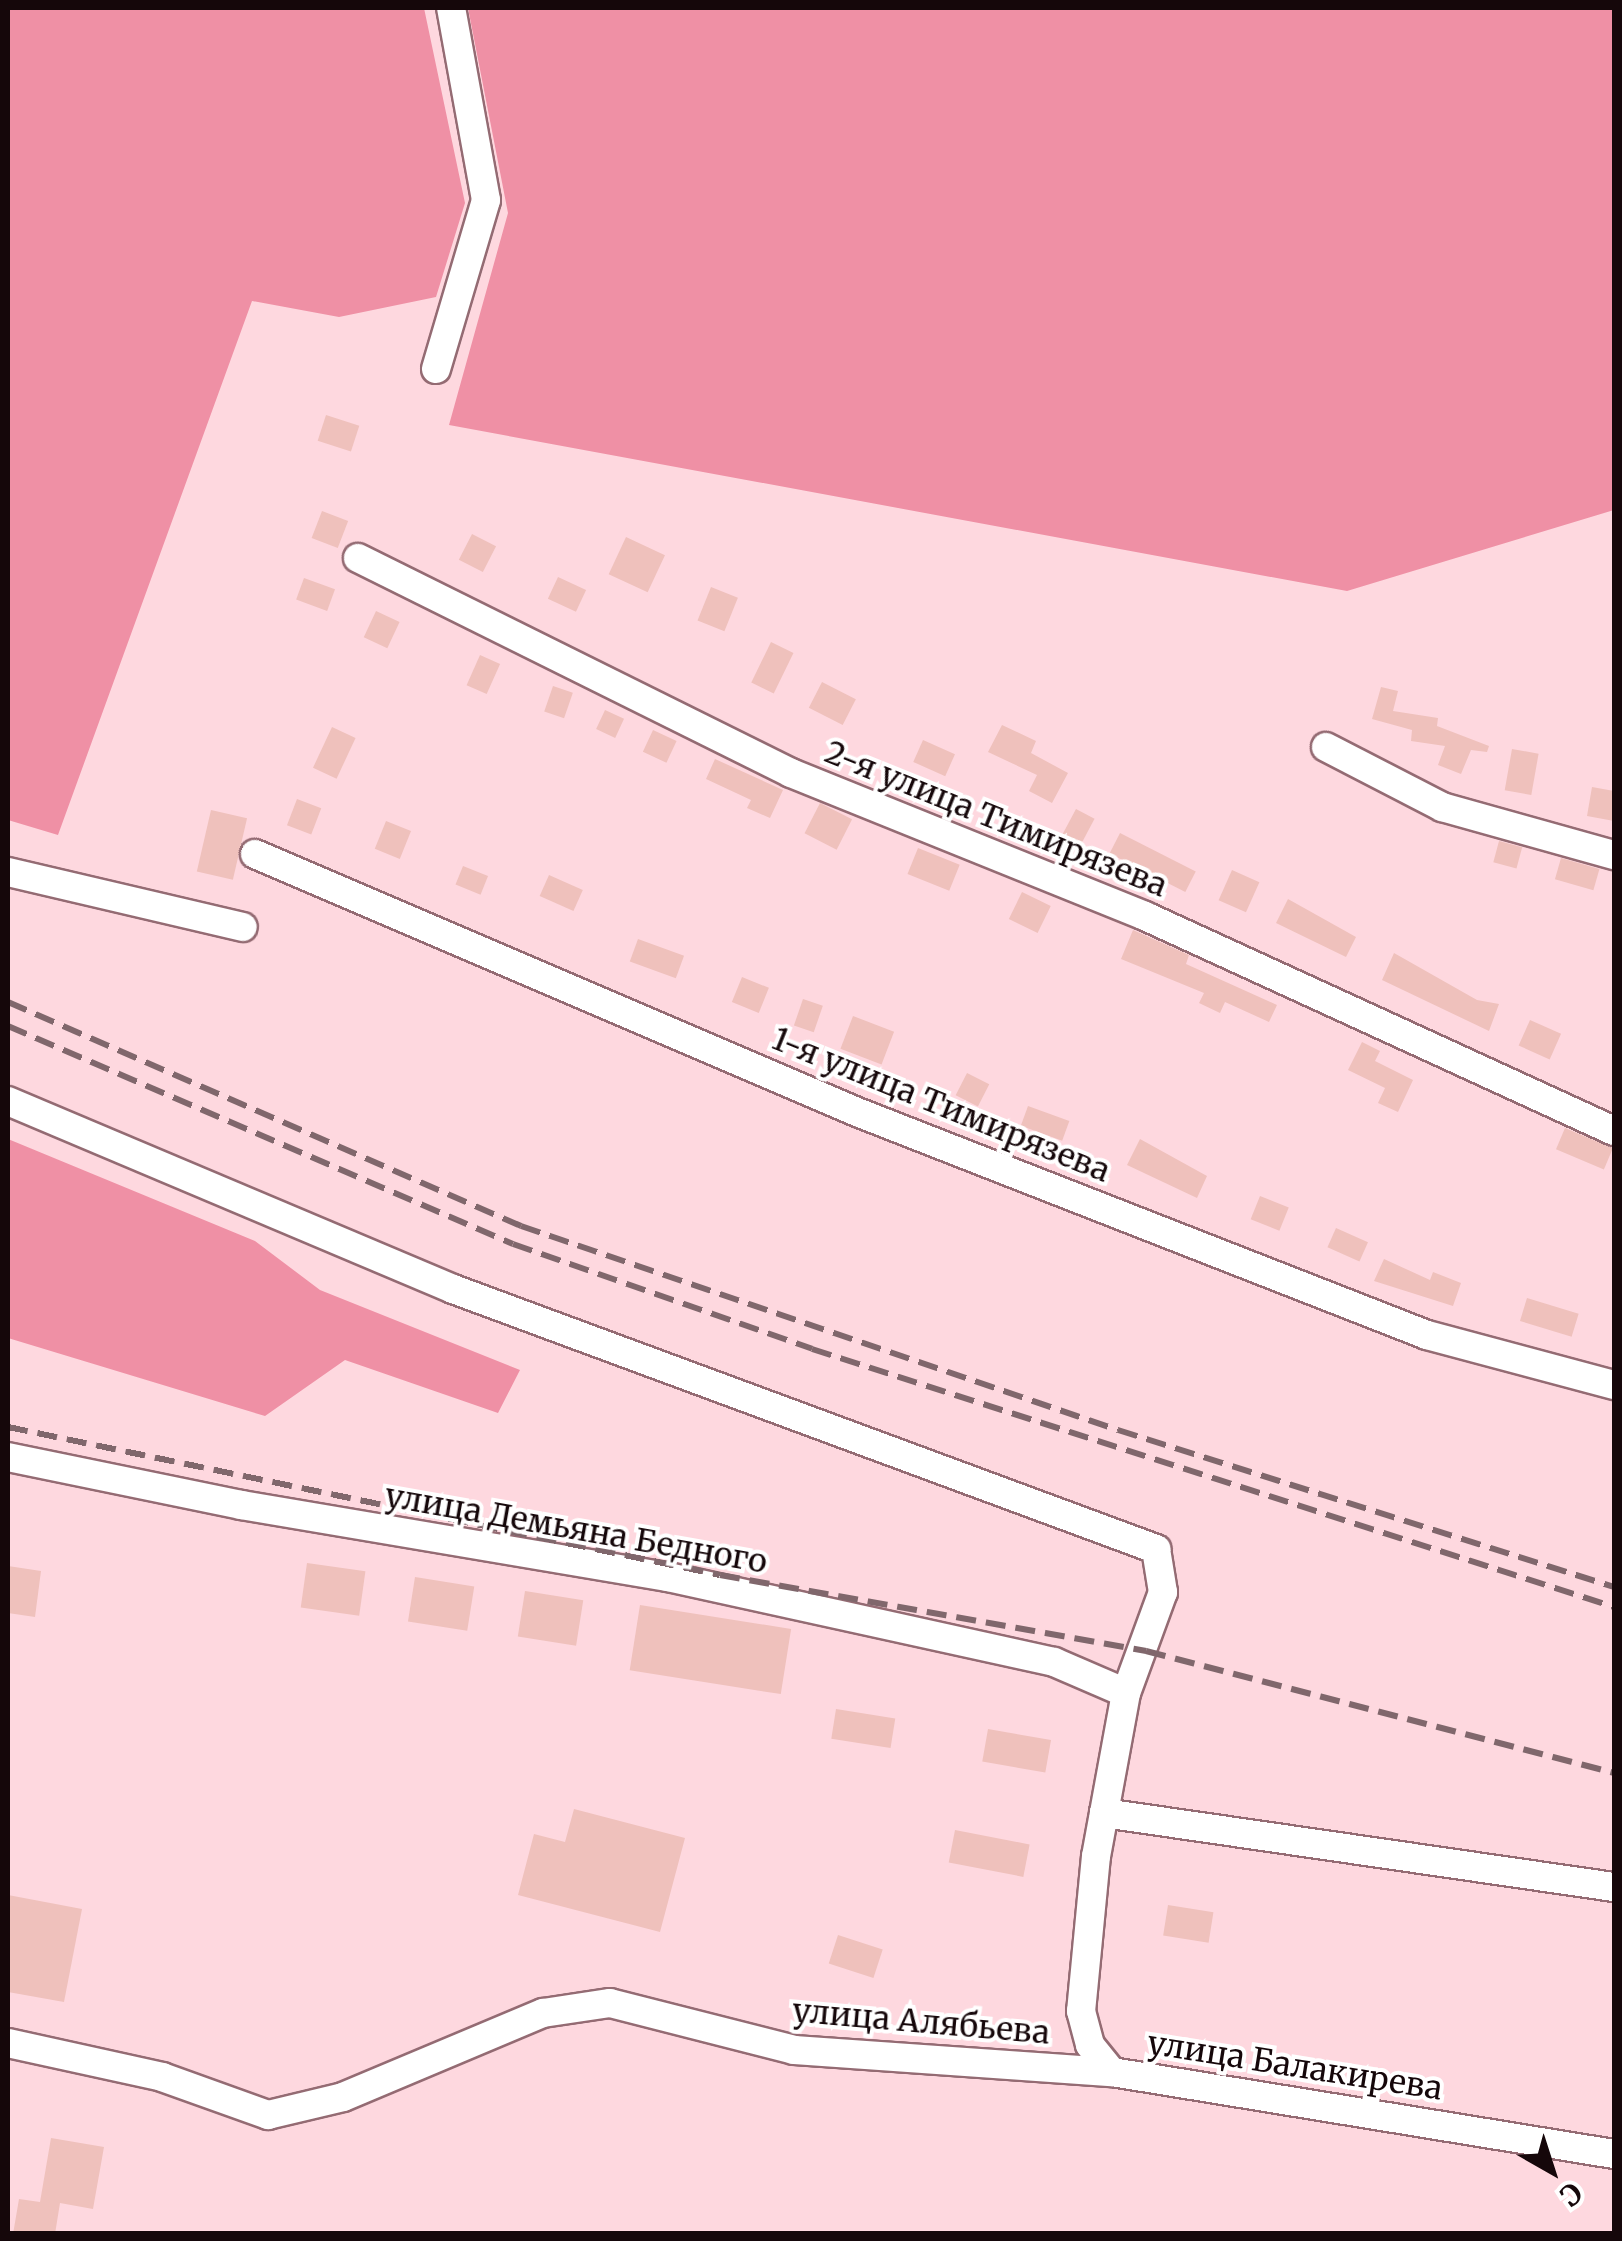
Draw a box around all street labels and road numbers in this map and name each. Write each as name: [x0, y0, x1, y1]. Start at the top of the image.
street label: 2-я улица Тимирязева: [819, 733, 1173, 905]
street label: 1-я улица Тимирязева: [767, 1020, 1115, 1190]
street label: улица Демьяна Бедного: [382, 1476, 770, 1582]
street label: улица Алябьева: [791, 1992, 1051, 2052]
street label: улица Балакирева: [1145, 2024, 1445, 2108]

